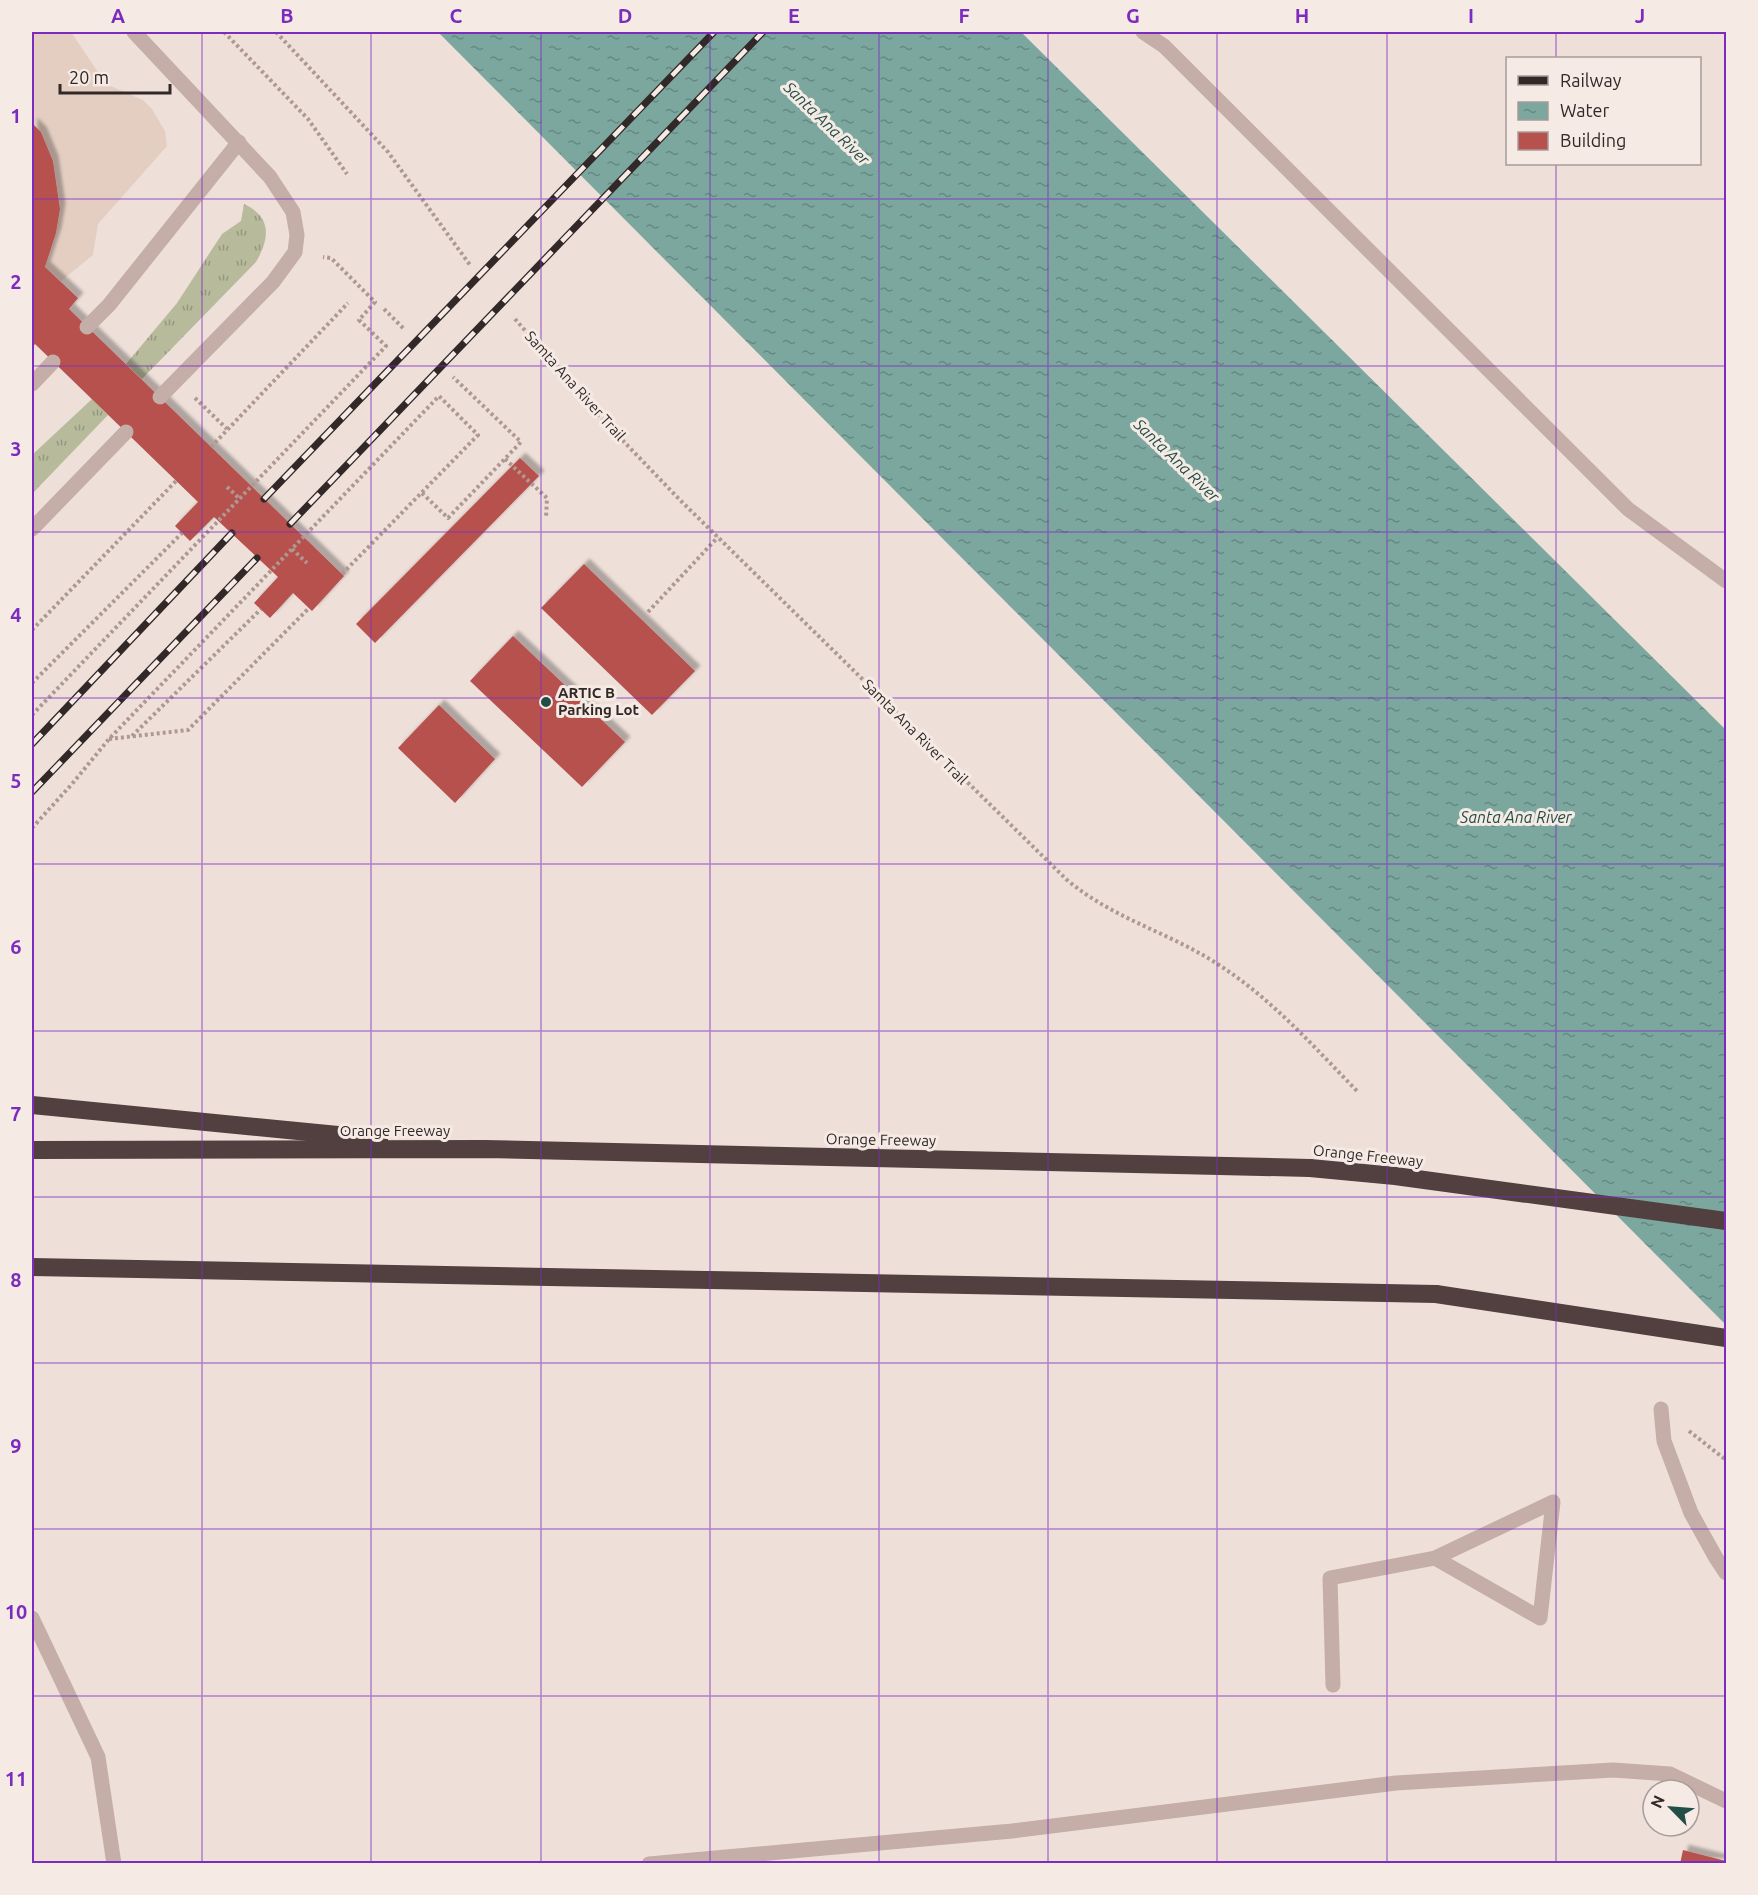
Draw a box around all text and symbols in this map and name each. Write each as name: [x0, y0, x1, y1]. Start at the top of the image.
text: A: [111, 4, 125, 27]
text: B: [280, 4, 294, 27]
text: C: [450, 4, 463, 27]
text: D: [618, 4, 632, 27]
text: E: [788, 4, 800, 27]
text: F: [958, 4, 970, 27]
text: G: [1126, 4, 1140, 27]
text: H: [1295, 4, 1309, 27]
text: I: [1468, 4, 1474, 27]
text: J: [1635, 4, 1645, 27]
scale bar: [60, 57, 170, 95]
legend: [1506, 57, 1701, 165]
text: 20 m: [69, 67, 109, 87]
text: Railway: [1560, 70, 1622, 90]
water label: Santa Ana River: [780, 77, 874, 169]
text: Water: [1560, 100, 1610, 120]
text: 1: [10, 104, 22, 127]
text: Building: [1560, 130, 1626, 150]
text: 2: [10, 270, 22, 293]
street label: Samta Ana River Trail: [522, 327, 629, 444]
water label: Santa Ana River: [1130, 414, 1224, 506]
text: 3: [10, 437, 22, 460]
text: 4: [10, 603, 22, 626]
street label: Samta Ana River Trail: [859, 676, 971, 788]
place label: ARTIC B Parking Lot: [558, 684, 640, 718]
marker: ARTIC B Parking Lot: [539, 695, 553, 709]
text: 5: [10, 769, 22, 792]
water label: Santa Ana River: [1459, 808, 1573, 826]
text: 6: [10, 935, 22, 958]
text: 7: [10, 1102, 22, 1125]
street label: Orange Freeway: [340, 1122, 450, 1139]
street label: Orange Freeway: [826, 1130, 936, 1149]
street label: Orange Freeway: [1312, 1141, 1424, 1170]
text: 8: [10, 1268, 22, 1291]
text: 9: [10, 1434, 22, 1457]
text: 10: [5, 1600, 27, 1623]
text: 11: [5, 1767, 27, 1790]
north arrow: [1641, 1778, 1701, 1838]
text: N: [1647, 1792, 1668, 1811]

